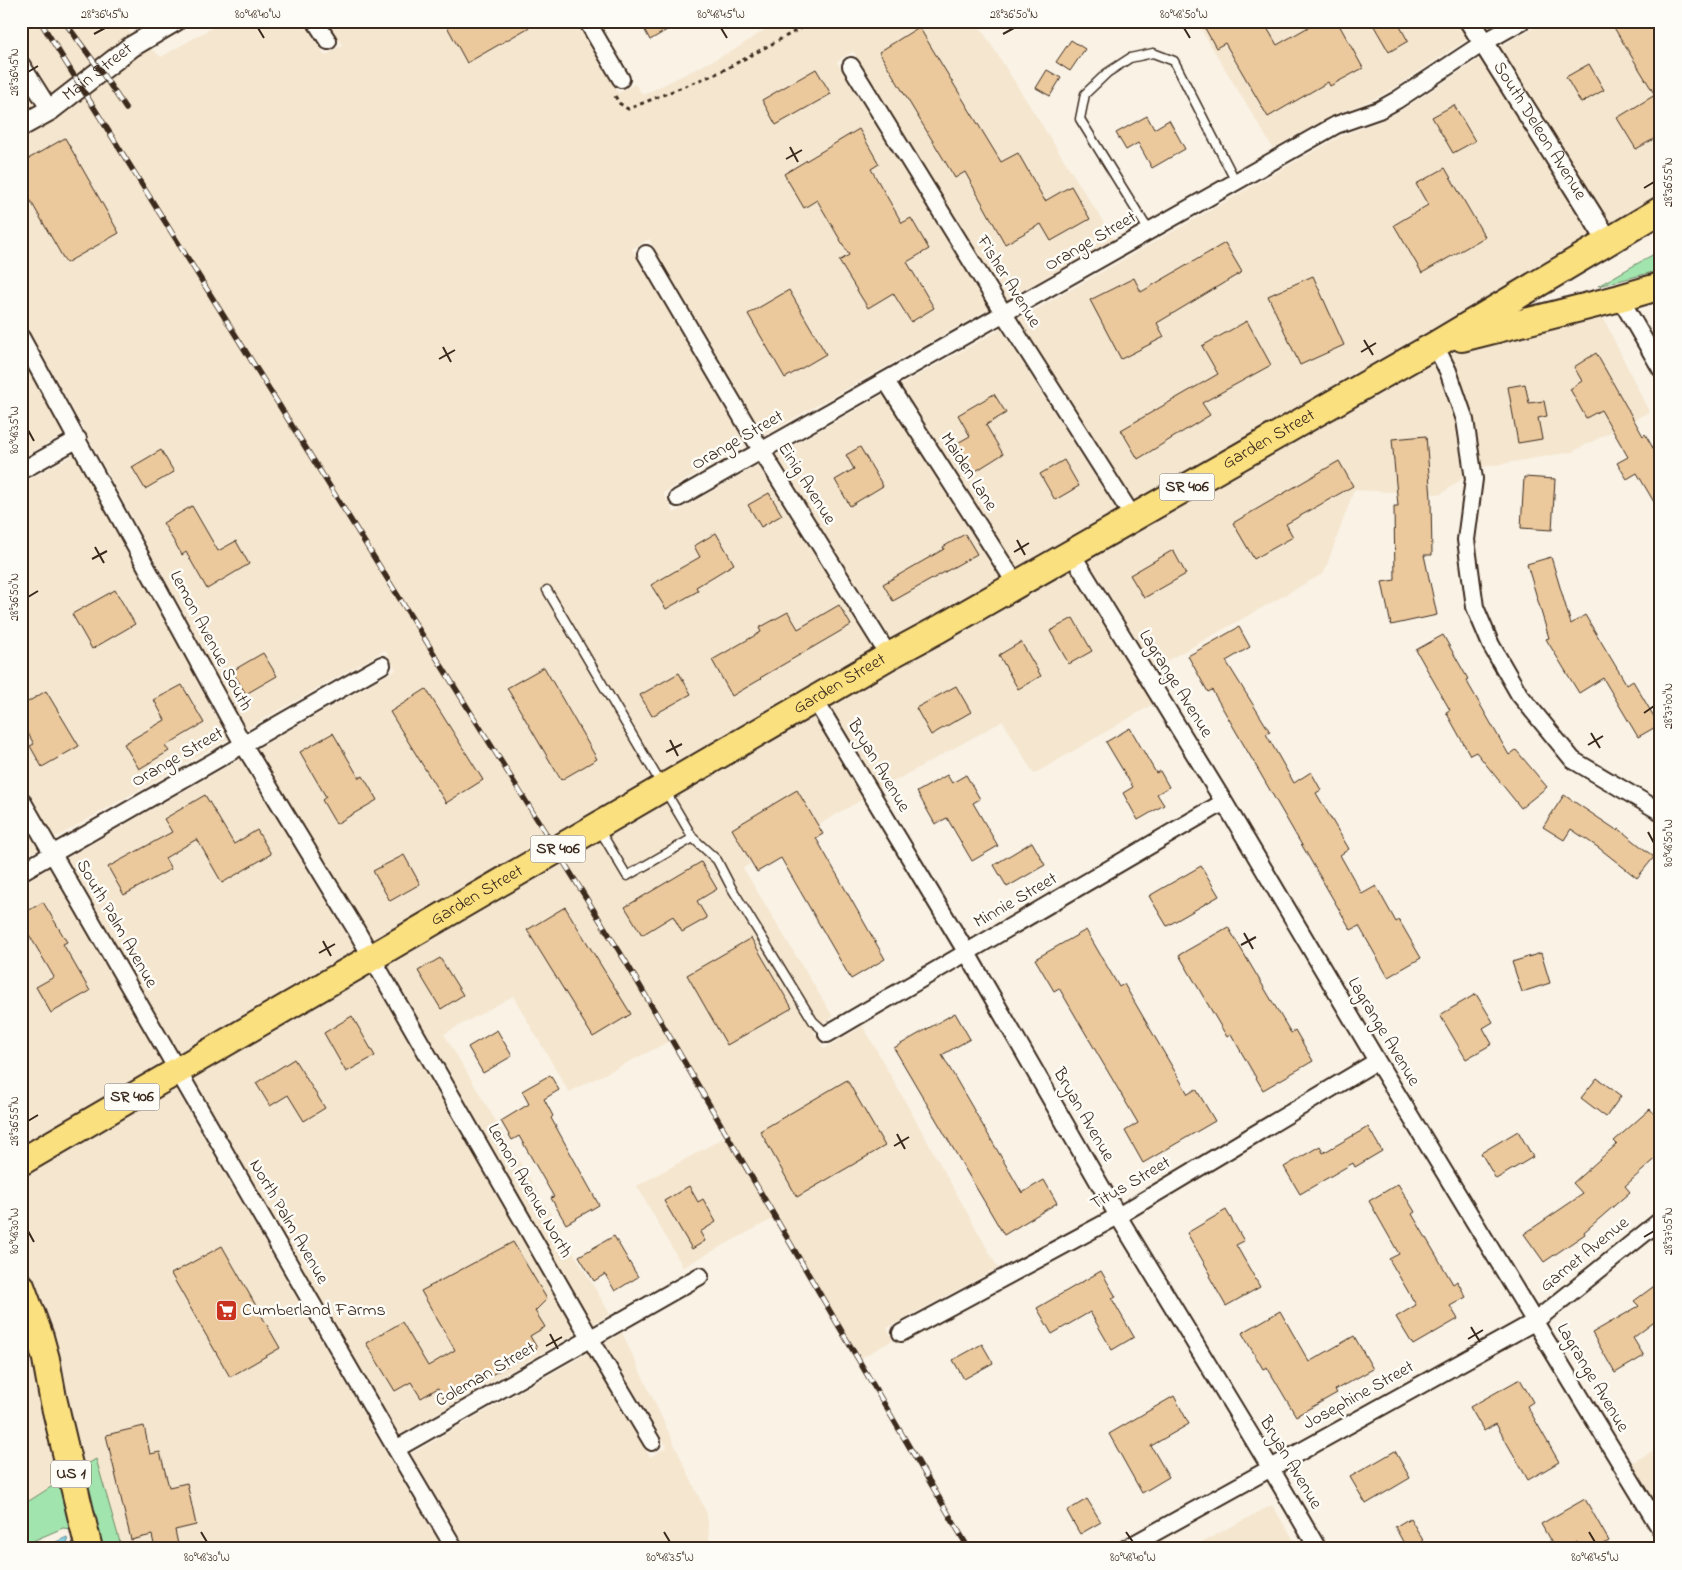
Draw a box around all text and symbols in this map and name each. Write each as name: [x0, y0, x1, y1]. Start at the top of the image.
text: 28°36'45"N: [81, 6, 129, 24]
text: 80°48'40"W: [235, 6, 281, 24]
text: 80°48'45"W: [697, 6, 745, 24]
text: 28°36'50"N: [990, 6, 1038, 24]
text: 80°48'50"W: [1160, 6, 1208, 24]
street label: Main Street: [57, 37, 139, 108]
text: 28°36'45"N: [6, 48, 24, 96]
street label: South Deleon Avenue: [1486, 57, 1593, 206]
text: 28°36'55"N: [1660, 157, 1678, 207]
street label: Orange Street: [1040, 205, 1142, 280]
street label: Fisher Avenue: [969, 230, 1047, 334]
street label: Garden Street: [1218, 403, 1321, 477]
street label: Orange Street: [687, 404, 789, 479]
text: 80°48'35"W: [6, 406, 24, 454]
street label: Maiden Lane: [933, 428, 1004, 517]
street label: Einig Avenue: [770, 438, 842, 532]
road number: SR 406: [1160, 474, 1214, 501]
street label: Lemon Avenue South: [162, 566, 258, 716]
text: 28°36'50"N: [6, 573, 24, 621]
street label: Lagrange Avenue: [1131, 625, 1219, 744]
street label: Garden Street: [789, 647, 891, 722]
text: 28°37'00"N: [1660, 683, 1678, 729]
street label: Bryan Avenue: [839, 714, 917, 818]
street label: Orange Street: [127, 721, 229, 796]
text: 80°48'50"W: [1660, 819, 1678, 867]
road number: SR 406: [530, 836, 586, 862]
street label: South Palm Avenue: [69, 855, 164, 994]
street label: Garden Street: [426, 859, 528, 933]
street label: Minnie Street: [969, 866, 1063, 936]
street label: Lagrange Avenue: [1339, 973, 1426, 1093]
street label: Bryan Avenue: [1045, 1062, 1121, 1168]
road number: SR 406: [104, 1084, 160, 1110]
text: 28°36'55"N: [6, 1096, 24, 1146]
street label: Lemon Avenue North: [480, 1119, 578, 1263]
street label: Titus Street: [1086, 1151, 1176, 1217]
street label: North Palm Avenue: [242, 1155, 335, 1290]
text: 28°37'05"N: [1660, 1207, 1678, 1255]
text: 80°48'30"W: [6, 1208, 24, 1254]
street label: Garnet Avenue: [1535, 1210, 1636, 1299]
place label: Cumberland Farms: [242, 1298, 386, 1324]
supermarket icon: Cumberland Farms: [214, 1299, 238, 1323]
street label: Lagrange Avenue: [1548, 1319, 1635, 1439]
street label: Coleman Street: [431, 1336, 541, 1414]
street label: Josephine Street: [1299, 1355, 1419, 1437]
street label: Bryan Avenue: [1251, 1411, 1329, 1515]
road number: US 1: [51, 1460, 91, 1488]
text: 80°48'30"W: [184, 1549, 230, 1567]
text: 80°48'35"W: [646, 1549, 694, 1567]
text: 80°48'40"W: [1110, 1549, 1156, 1567]
text: 80°48'45"W: [1571, 1549, 1619, 1567]

